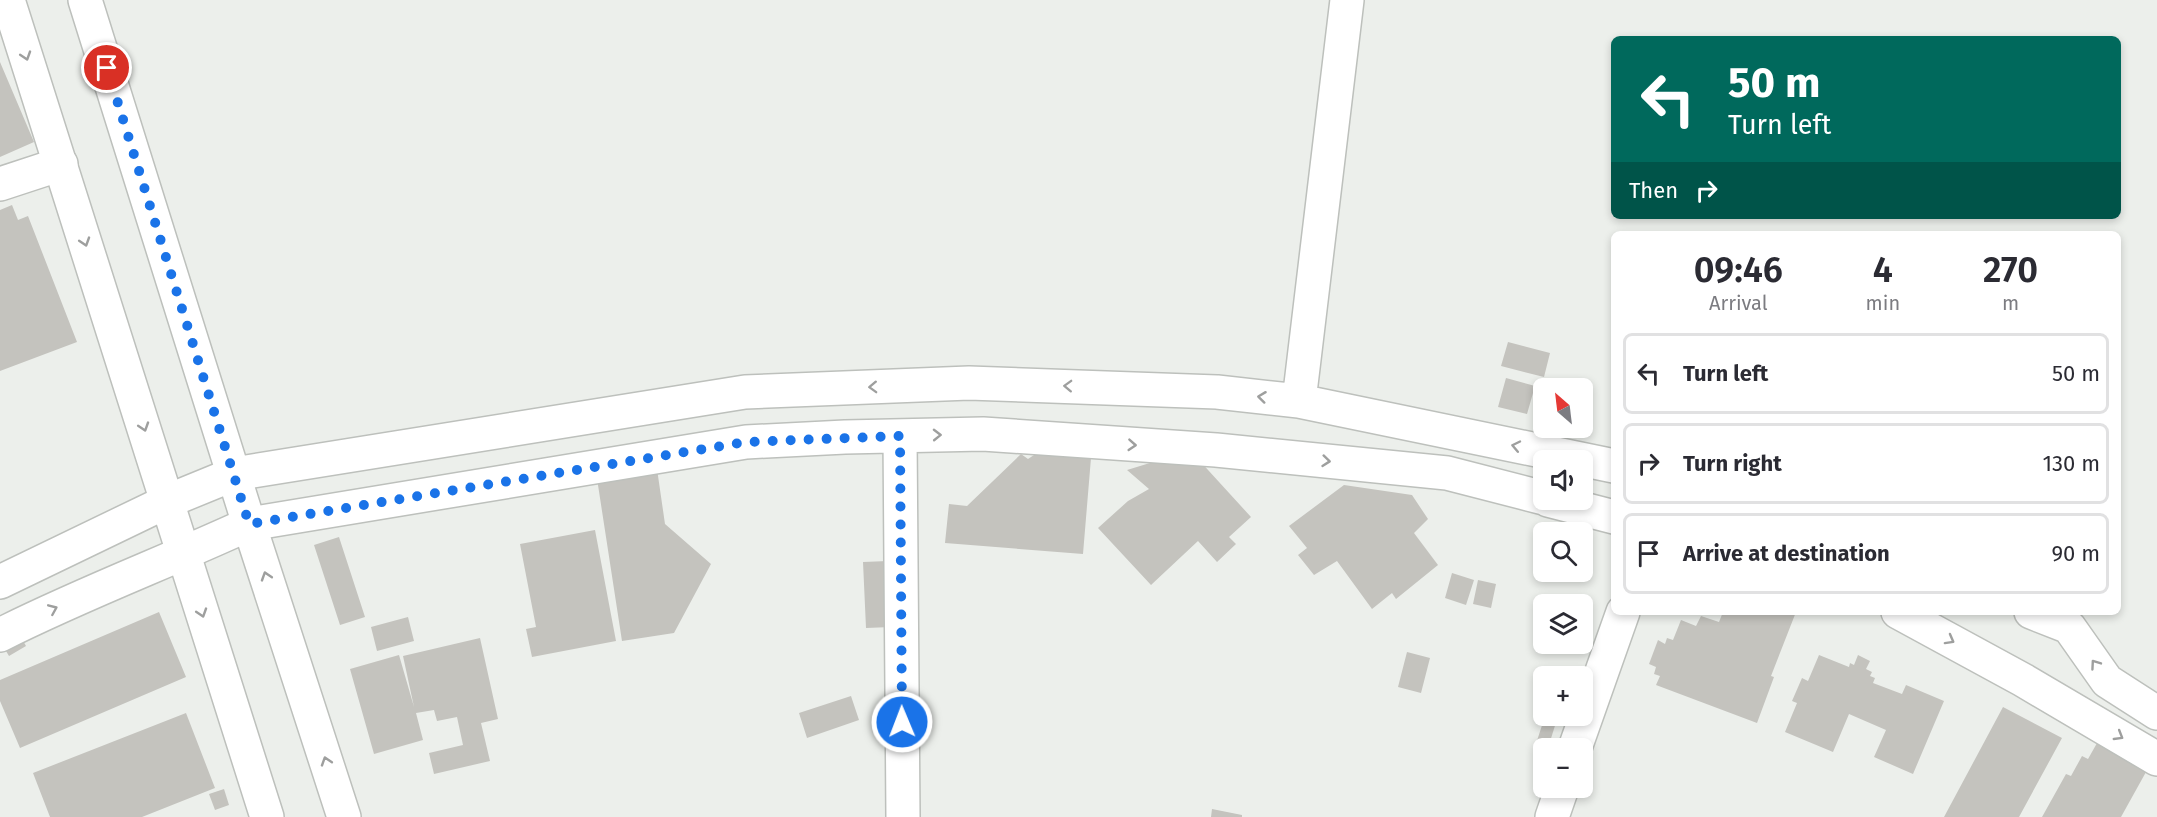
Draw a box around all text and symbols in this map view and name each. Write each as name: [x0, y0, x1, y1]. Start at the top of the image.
pin: [81, 42, 132, 93]
one-way arrow: [19, 50, 31, 61]
icon: arrive: [90, 51, 123, 84]
text: 50 m: [1728, 58, 1821, 108]
icon: left: [1629, 60, 1707, 138]
text: Turn left: [1728, 109, 1831, 141]
icon: right: [1690, 174, 1723, 207]
text: Then: [1629, 177, 1678, 204]
one-way arrow: [78, 236, 90, 247]
text: 09:46: [1694, 248, 1783, 292]
text: 4: [1873, 248, 1893, 292]
text: 270: [1983, 248, 2038, 292]
text: Arrival: [1709, 291, 1768, 315]
text: min: [1866, 291, 1900, 315]
text: m: [2002, 291, 2019, 315]
icon: left: [1632, 357, 1665, 390]
text: Turn left: [1683, 360, 1768, 387]
text: 50 m: [2052, 360, 2100, 387]
north arrow: [1533, 378, 1593, 438]
map controls: [1533, 378, 1593, 798]
one-way arrow: [868, 380, 877, 393]
one-way arrow: [1063, 380, 1072, 393]
one-way arrow: [1258, 391, 1267, 404]
one-way arrow: [137, 421, 149, 432]
one-way arrow: [933, 429, 942, 441]
one-way arrow: [1127, 438, 1136, 451]
one-way arrow: [1511, 440, 1521, 453]
icon: right: [1632, 447, 1665, 480]
button: sound: [1533, 450, 1593, 510]
text: Turn right: [1683, 450, 1782, 477]
text: 130 m: [2043, 450, 2100, 477]
one-way arrow: [1321, 454, 1331, 467]
button: search: [1533, 522, 1593, 582]
icon: arrive: [1632, 537, 1665, 570]
text: Arrive at destination: [1683, 540, 1890, 567]
text: 90 m: [2051, 540, 2100, 567]
one-way arrow: [261, 571, 273, 582]
button: layers: [1533, 594, 1593, 654]
one-way arrow: [46, 604, 57, 616]
one-way arrow: [195, 608, 207, 618]
one-way arrow: [1944, 633, 1954, 644]
one-way arrow: [2091, 660, 2102, 671]
button: +: [1533, 666, 1593, 726]
position arrow: [870, 690, 934, 754]
one-way arrow: [2113, 729, 2123, 741]
button: −: [1533, 738, 1593, 798]
one-way arrow: [321, 756, 333, 767]

